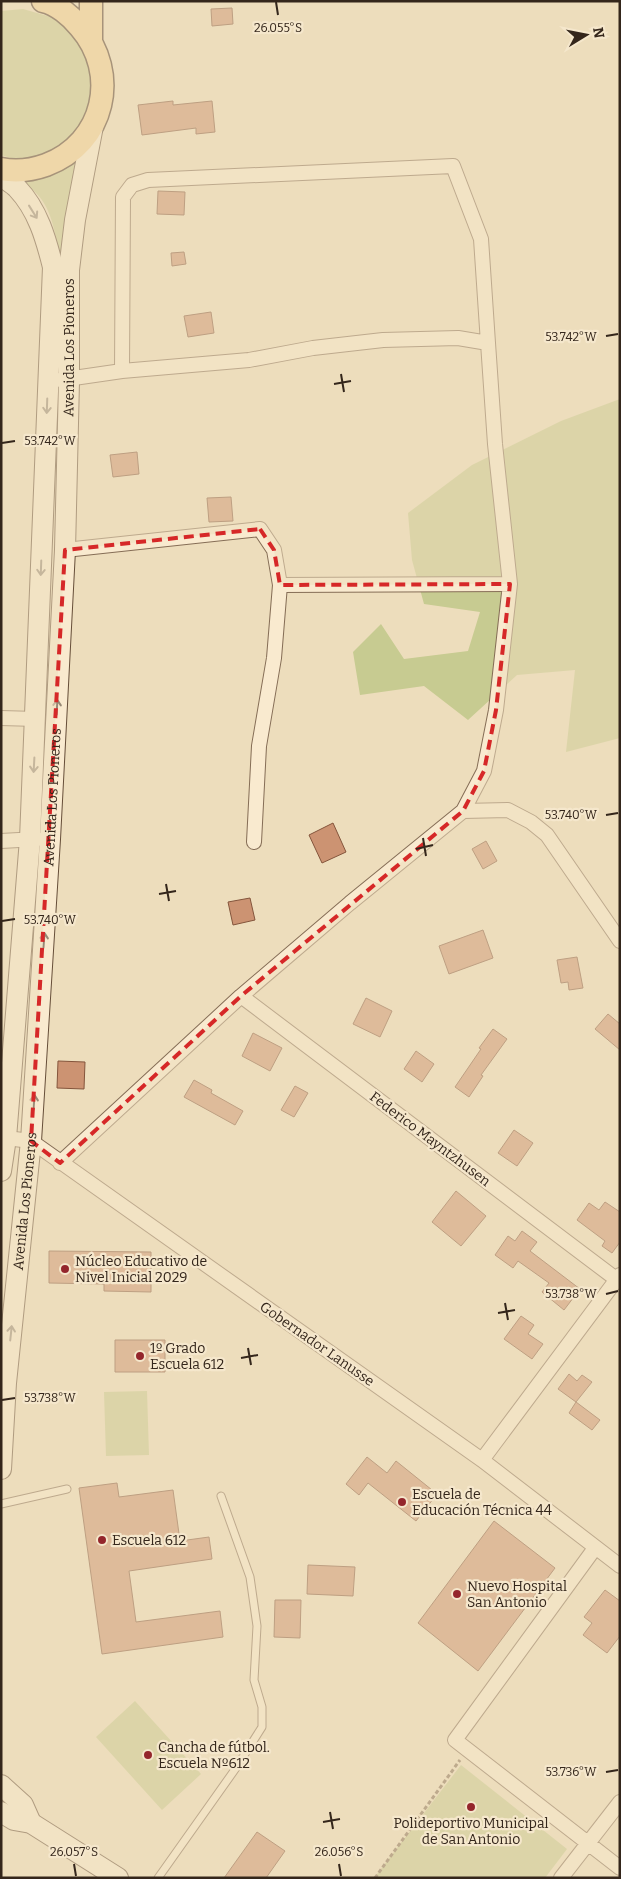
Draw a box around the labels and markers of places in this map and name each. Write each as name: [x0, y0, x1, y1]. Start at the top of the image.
place label: Núcleo Educativo de Nivel Inicial 2029: [75, 1253, 207, 1286]
marker: Núcleo Educativo de Nivel Inicial 2029: [59, 1263, 71, 1275]
place label: 1º Grado Escuela 612: [150, 1340, 224, 1373]
marker: 1º Grado Escuela 612: [134, 1350, 146, 1362]
place label: Escuela de Educación Técnica 44: [412, 1486, 552, 1519]
marker: Escuela de Educación Técnica 44: [396, 1496, 408, 1508]
place label: Escuela 612: [112, 1532, 186, 1549]
marker: Escuela 612: [96, 1534, 108, 1546]
place label: Nuevo Hospital San Antonio: [467, 1578, 567, 1611]
marker: Nuevo Hospital San Antonio: [451, 1588, 463, 1600]
place label: Cancha de fútbol. Escuela Nº612: [158, 1739, 270, 1772]
marker: Cancha de fútbol. Escuela Nº612: [142, 1749, 154, 1761]
marker: Polideportivo Municipal de San Antonio: [465, 1801, 477, 1813]
place label: Polideportivo Municipal de San Antonio: [393, 1815, 549, 1848]

